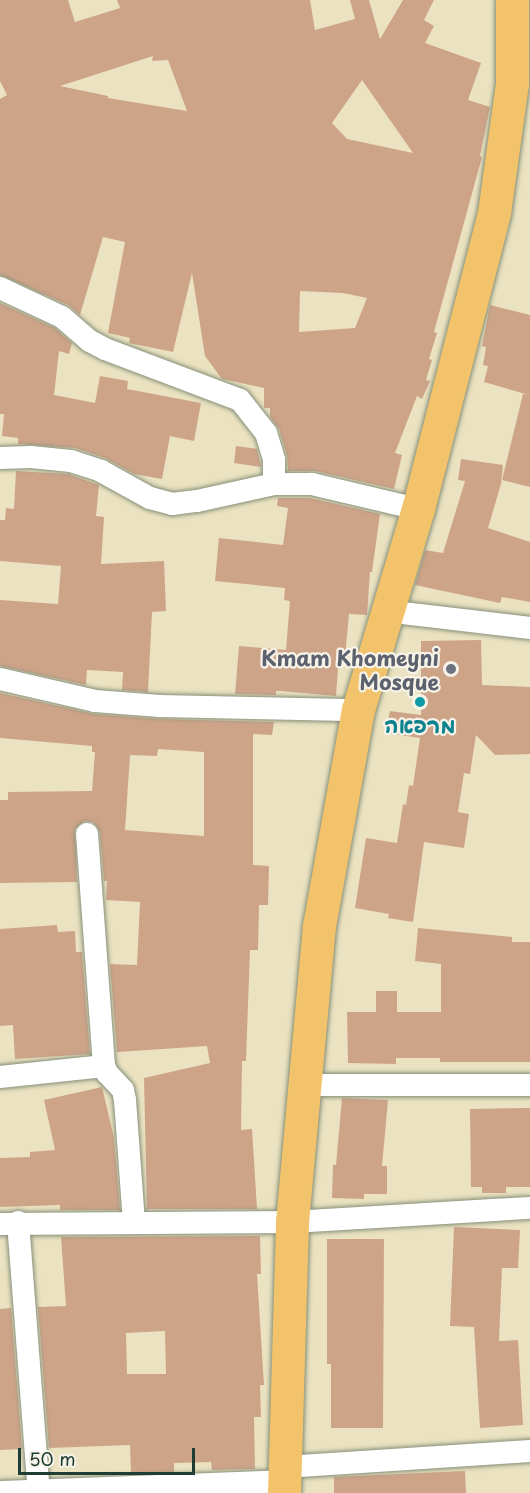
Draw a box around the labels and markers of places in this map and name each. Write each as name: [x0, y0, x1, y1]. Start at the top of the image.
place label: Kmam Khomeyni Mosque: [261, 644, 439, 694]
marker: Kmam Khomeyni Mosque: [444, 662, 458, 676]
marker: מרפאה: [413, 695, 427, 709]
place label: מרפאה: [385, 711, 455, 737]

